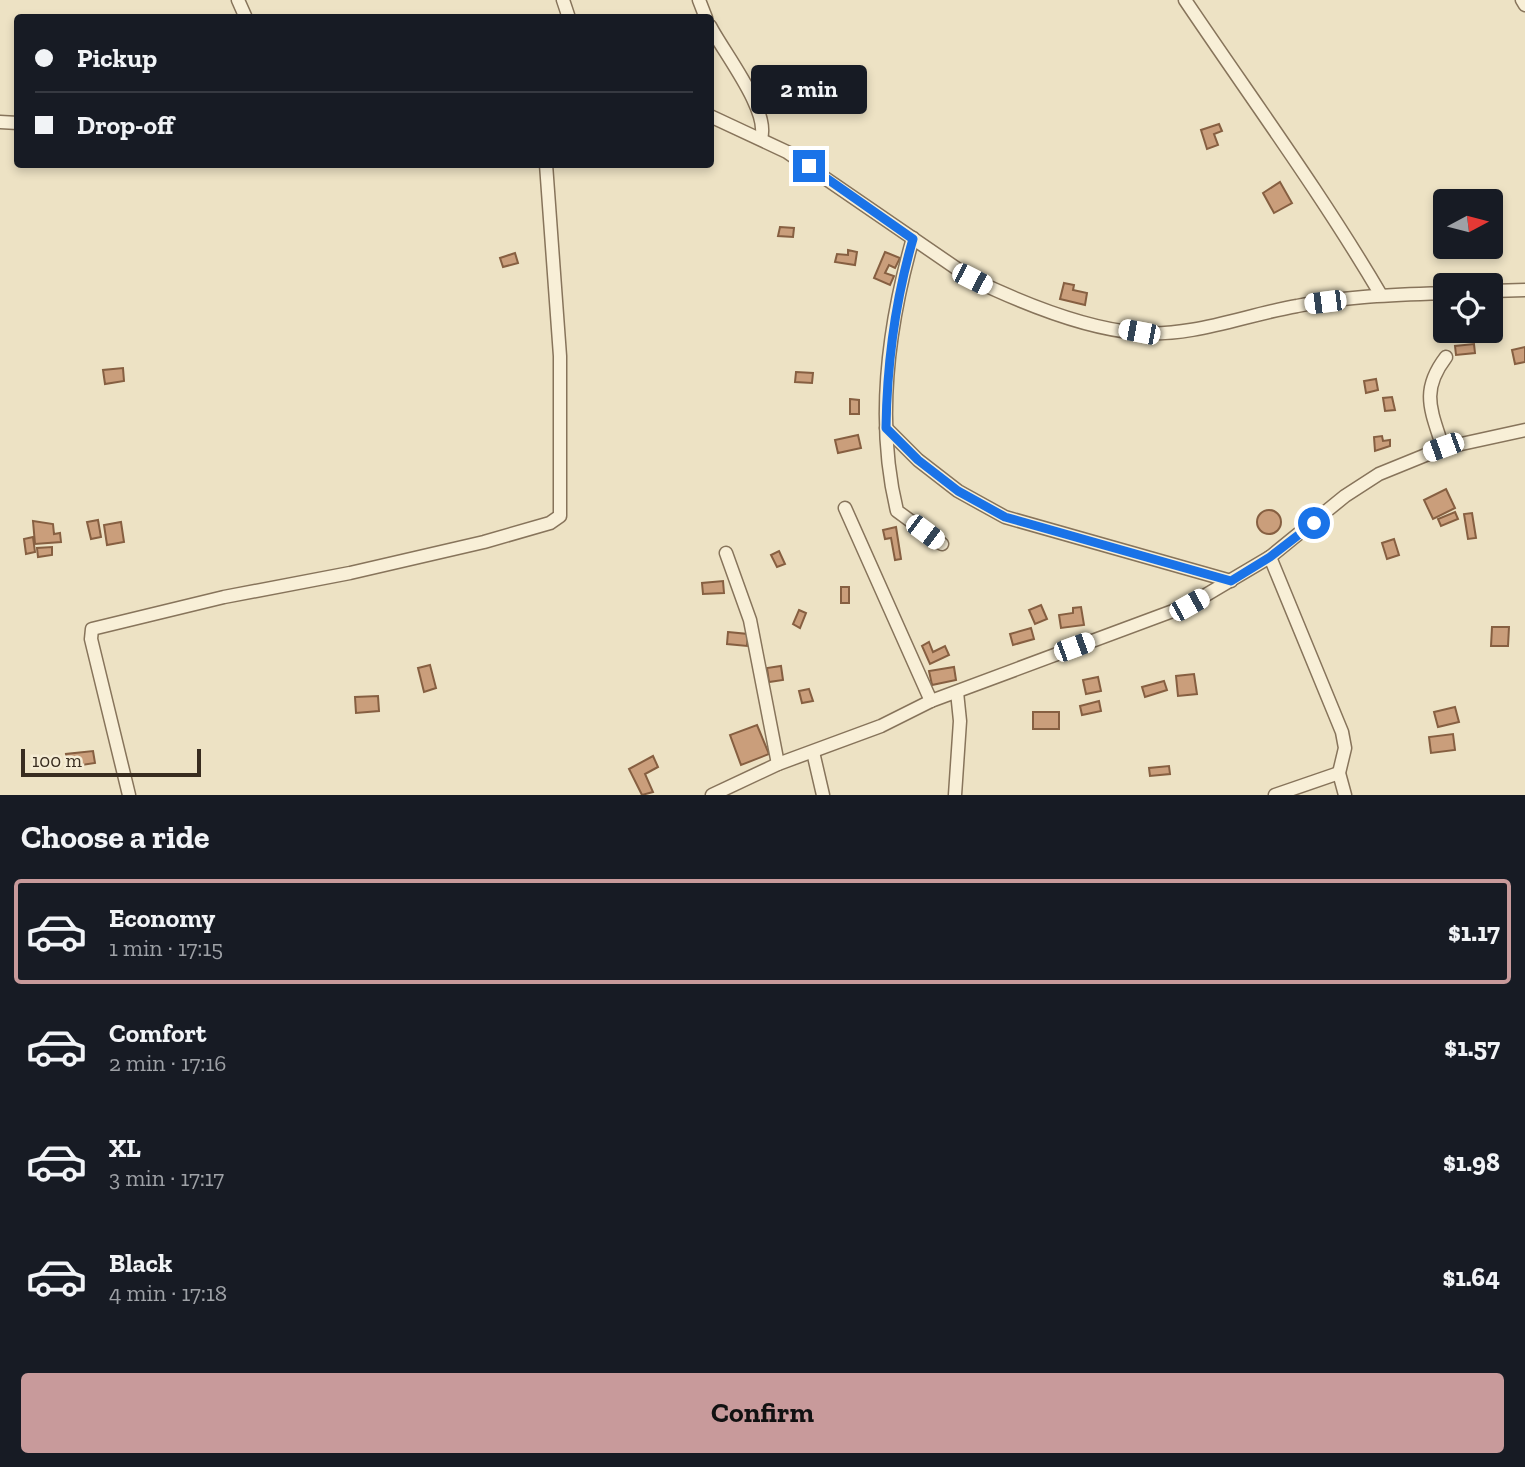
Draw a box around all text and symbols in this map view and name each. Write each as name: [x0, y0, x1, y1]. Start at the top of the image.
text: Pickup: [77, 42, 157, 74]
callout: 2 min: [751, 64, 867, 114]
text: 2 min: [780, 75, 838, 103]
text: Drop-off: [77, 109, 174, 141]
route end: [793, 150, 825, 182]
north arrow: [1433, 189, 1503, 259]
map controls: [1433, 189, 1503, 343]
car: [949, 260, 996, 298]
button: locate: [1433, 273, 1503, 343]
car: [1303, 289, 1348, 315]
car: [1117, 318, 1162, 346]
car: [1420, 430, 1467, 464]
route start: [1298, 507, 1330, 539]
car: [902, 511, 949, 553]
car: [1166, 586, 1213, 624]
car: [1051, 630, 1098, 664]
scale bar: [21, 746, 201, 778]
text: 100 m: [32, 749, 82, 772]
text: Choose a ride: [21, 818, 209, 856]
icon: car: [25, 900, 88, 963]
text: Economy: [109, 902, 215, 934]
text: $1.17: [1448, 916, 1500, 948]
text: 1 min · 17:15: [109, 934, 223, 962]
icon: car: [25, 1015, 88, 1078]
text: Comfort: [109, 1017, 206, 1049]
text: $1.57: [1444, 1031, 1500, 1063]
text: 2 min · 17:16: [109, 1049, 227, 1077]
icon: car: [25, 1130, 88, 1193]
text: XL: [109, 1132, 141, 1164]
text: $1.98: [1443, 1146, 1500, 1178]
text: 3 min · 17:17: [109, 1164, 224, 1192]
icon: car: [25, 1245, 88, 1308]
text: Black: [109, 1247, 172, 1279]
text: $1.64: [1442, 1261, 1500, 1293]
text: 4 min · 17:18: [109, 1279, 227, 1307]
button: Confirm: [21, 1373, 1504, 1453]

